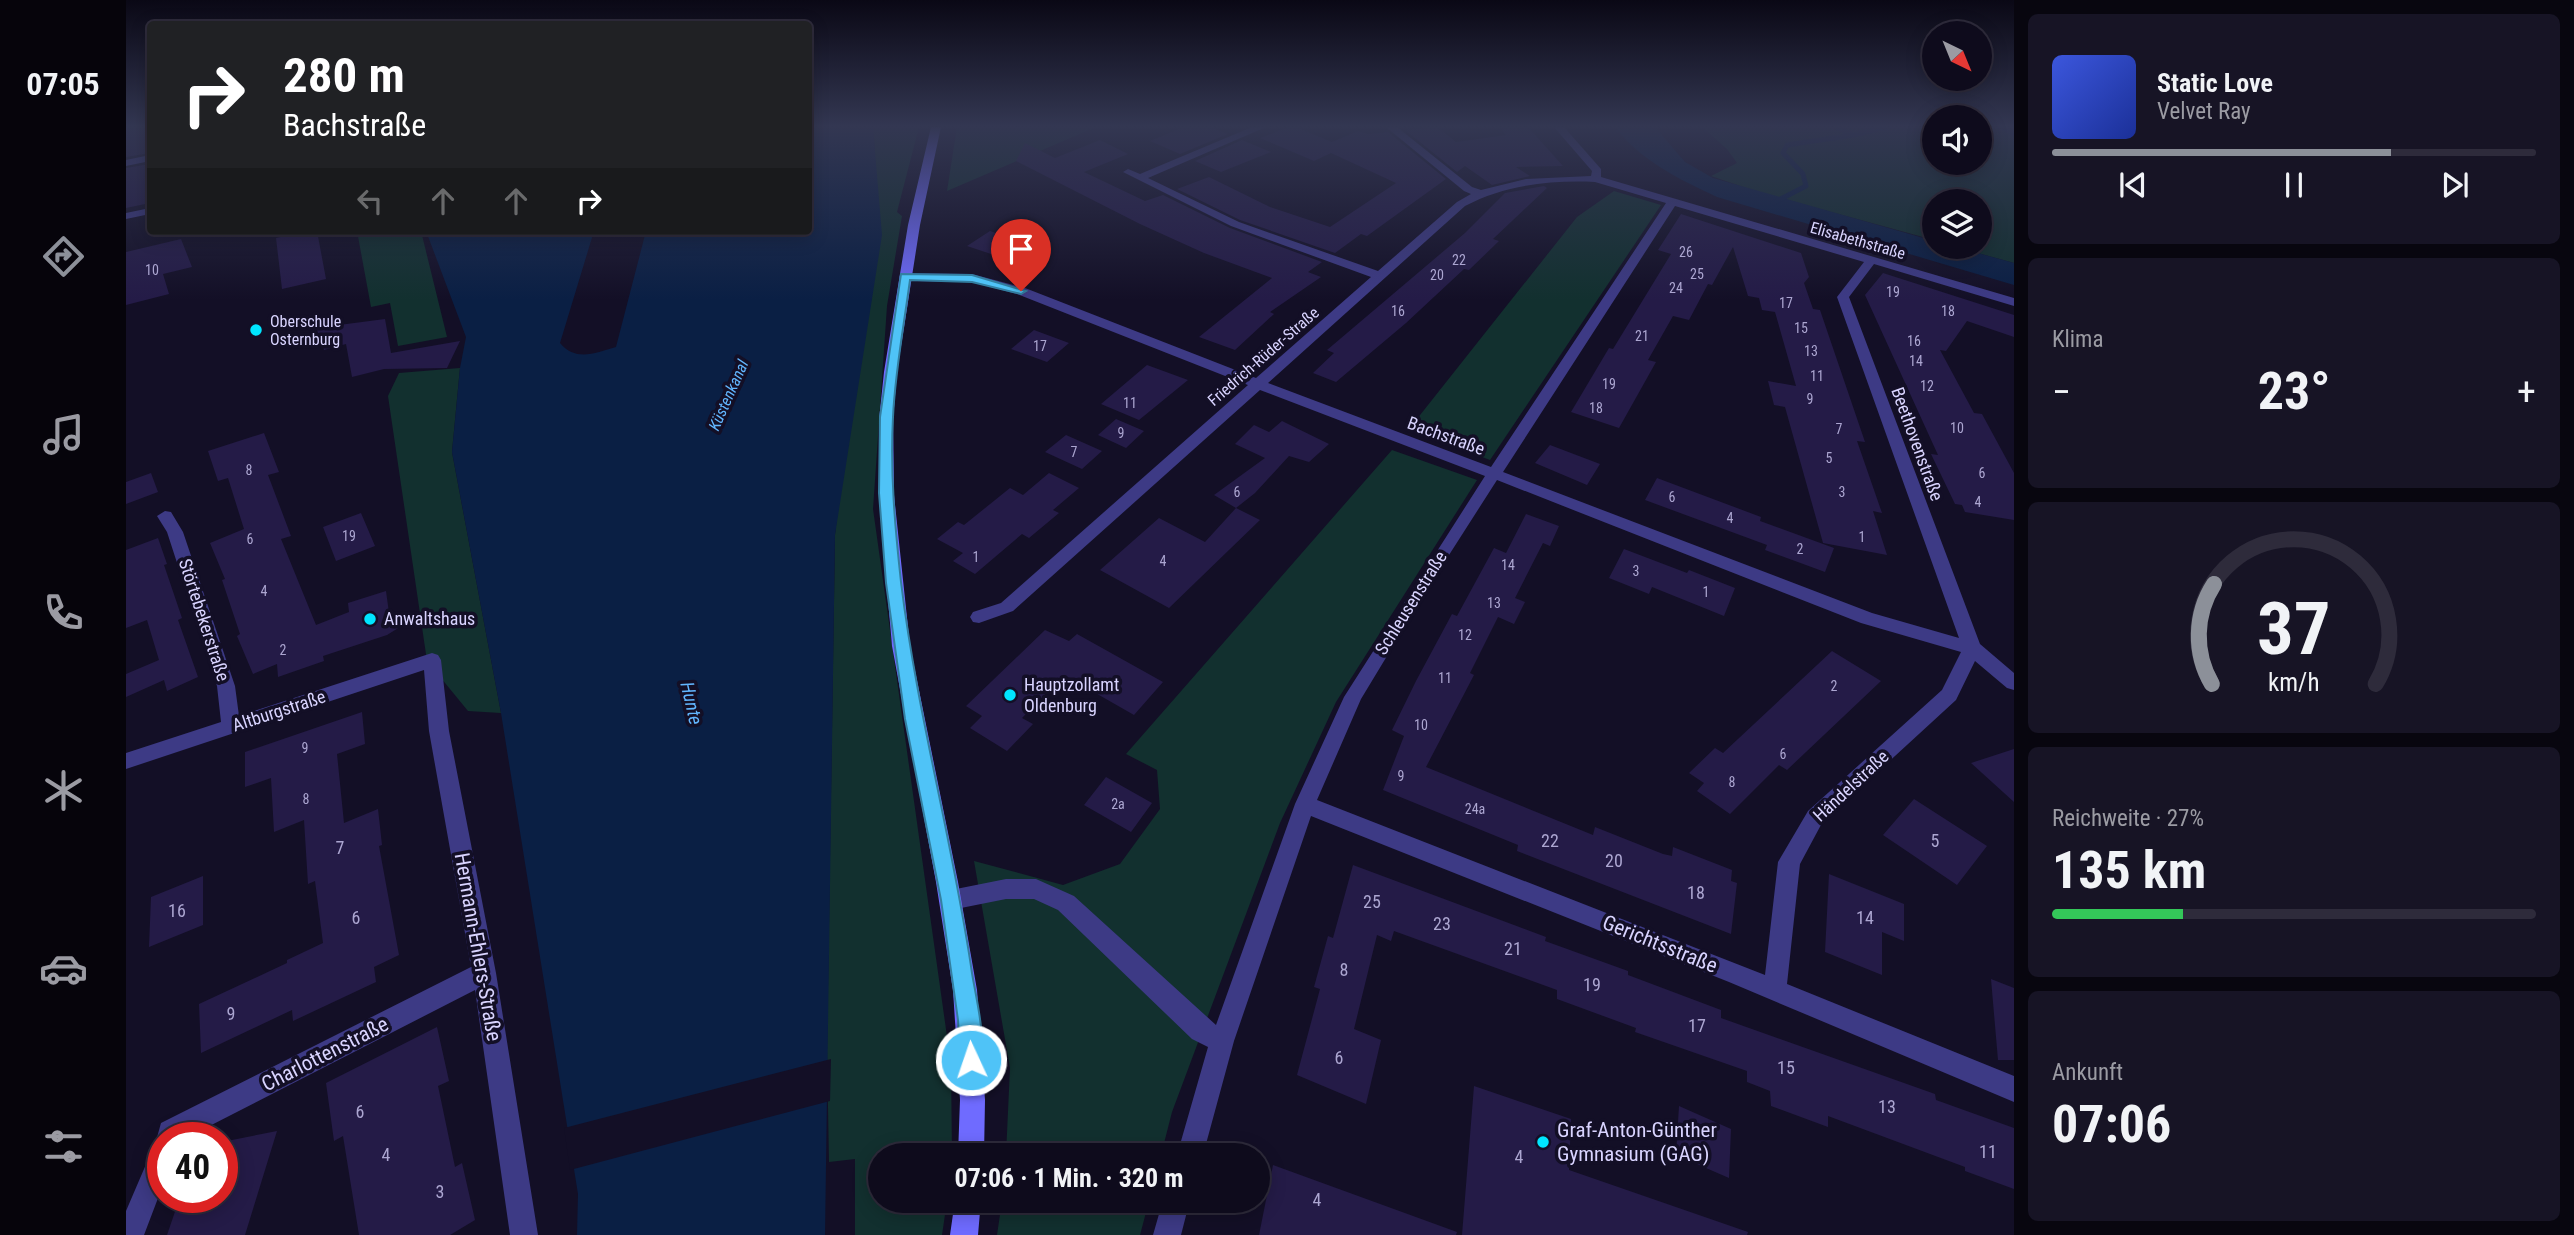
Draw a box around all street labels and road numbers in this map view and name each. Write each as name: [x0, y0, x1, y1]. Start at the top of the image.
street label: Elisabethstraße: [1808, 218, 1908, 263]
street label: Friedrich-Rüder-Straße: [1204, 303, 1323, 410]
street label: Beethovenstraße: [1887, 384, 1948, 504]
street label: Bachstraße: [1405, 412, 1488, 459]
street label: Schleusenstraße: [1370, 547, 1451, 658]
street label: Störtebekerstraße: [175, 556, 234, 684]
street label: Altburgstraße: [230, 686, 328, 735]
street label: Händelstraße: [1809, 746, 1893, 826]
street label: Hermann-Ehlers-Straße: [450, 851, 506, 1043]
street label: Gerichtsstraße: [1599, 910, 1721, 978]
street label: Charlottenstraße: [258, 1012, 392, 1096]

